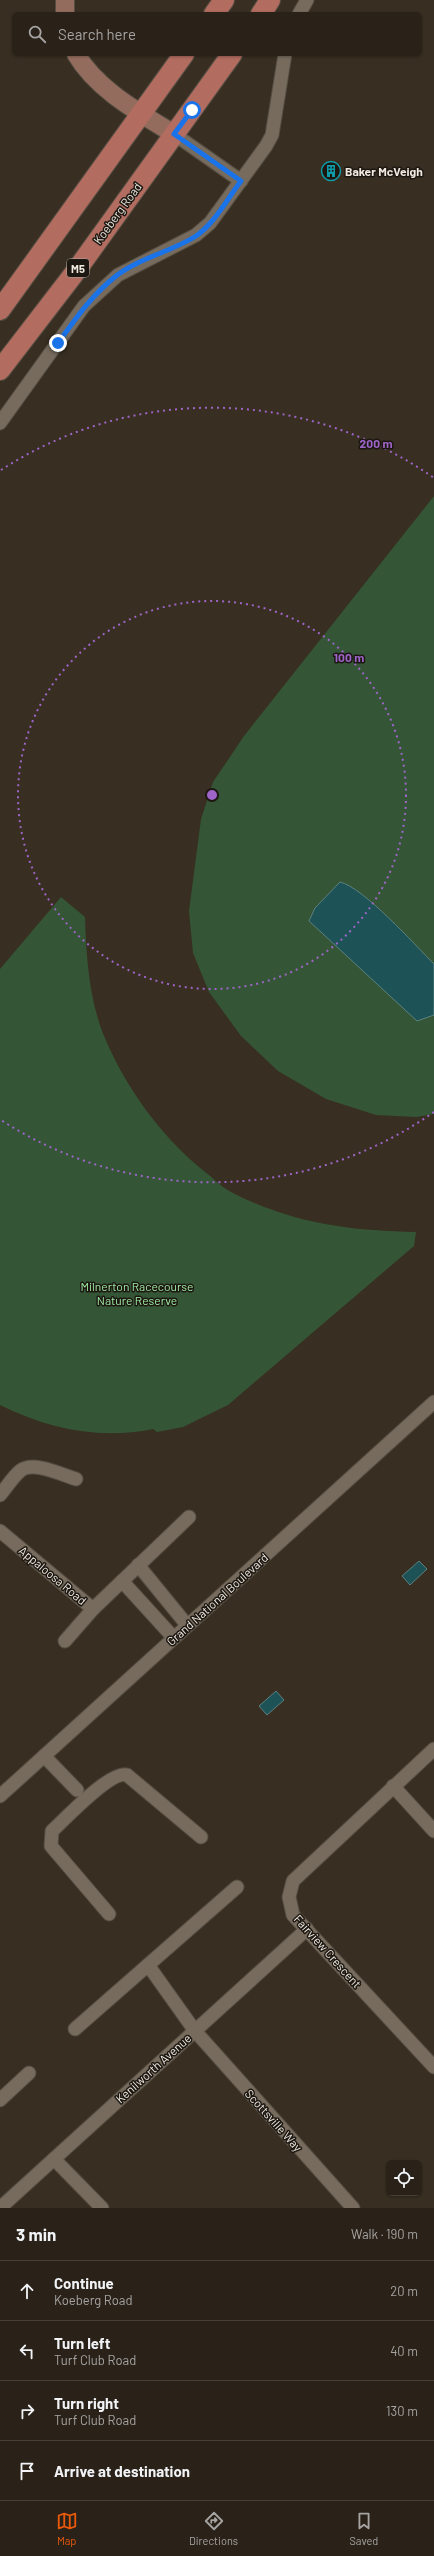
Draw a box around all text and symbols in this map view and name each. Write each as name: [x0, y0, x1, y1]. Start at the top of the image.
search box: [12, 12, 422, 56]
icon: search: [26, 23, 48, 45]
text: Search here: [58, 25, 136, 43]
route start: [183, 101, 201, 119]
building icon: Baker McVeigh: [320, 160, 342, 182]
place label: Baker McVeigh: [345, 164, 423, 178]
street label: Koeberg Road: [90, 180, 144, 246]
road number: M5: [67, 259, 89, 277]
route end: [49, 334, 67, 352]
text: 200 m: [360, 436, 392, 450]
text: 100 m: [334, 650, 364, 664]
centre of rings: [205, 788, 219, 802]
park label: Milnerton Racecourse Nature Reserve: [80, 1279, 194, 1307]
street label: Appaloosa Road: [17, 1543, 89, 1607]
street label: Grand National Boulevard: [164, 1550, 270, 1648]
street label: Fairview Crescent: [292, 1912, 364, 1990]
street label: Kenilworth Avenue: [112, 2030, 194, 2106]
street label: Scottsville Way: [243, 2086, 306, 2154]
map controls: [386, 2160, 422, 2196]
button: locate: [386, 2160, 422, 2196]
text: 3 min: [16, 2224, 56, 2244]
text: Walk · 190 m: [351, 2226, 418, 2242]
text: Continue: [54, 2274, 114, 2292]
icon: ahead: [16, 2280, 38, 2302]
text: 20 m: [390, 2283, 418, 2299]
text: Koeberg Road: [54, 2292, 133, 2308]
text: Turn left: [54, 2334, 110, 2352]
icon: left: [16, 2340, 38, 2362]
text: 40 m: [390, 2343, 418, 2359]
text: Turf Club Road: [54, 2352, 136, 2368]
text: Turn right: [54, 2394, 119, 2412]
icon: right: [16, 2400, 38, 2422]
text: 130 m: [386, 2403, 418, 2419]
text: Turf Club Road: [54, 2412, 136, 2428]
icon: arrive: [16, 2460, 38, 2482]
text: Arrive at destination: [54, 2462, 190, 2480]
tab: Map: [56, 2510, 78, 2547]
tab: Directions: [189, 2510, 238, 2547]
tab: Saved: [349, 2510, 378, 2547]

